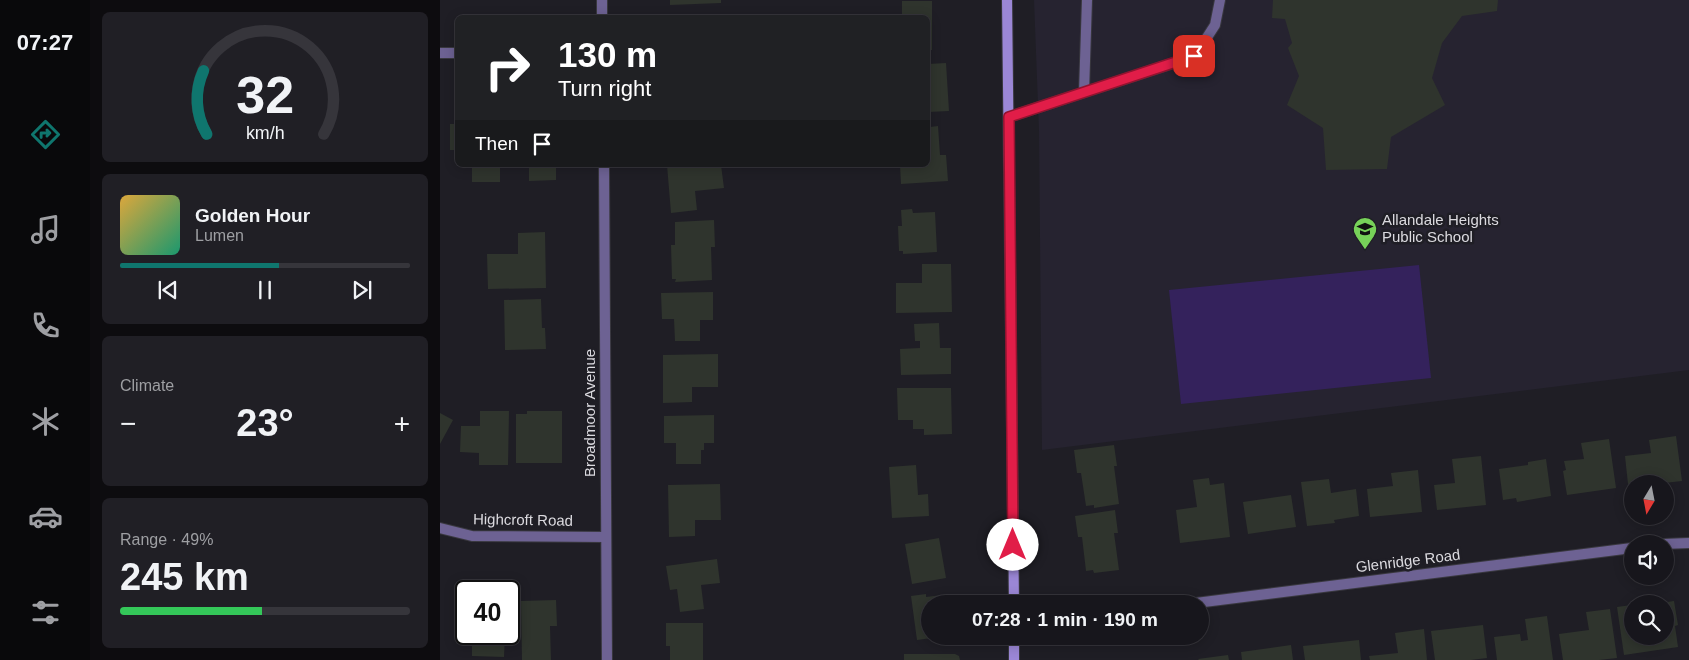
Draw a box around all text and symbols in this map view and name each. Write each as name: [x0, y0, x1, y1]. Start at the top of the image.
text: 07:27: [17, 30, 73, 55]
icon: right: [475, 35, 540, 100]
text: 130 m: [558, 35, 657, 74]
pin: [1173, 35, 1215, 77]
icon: arrive: [1180, 42, 1208, 70]
text: 32: [236, 66, 294, 124]
text: Turn right: [558, 76, 651, 101]
icon: directions: [28, 117, 63, 152]
text: km/h: [246, 123, 284, 143]
icon: arrive: [528, 130, 556, 158]
text: Then: [475, 133, 518, 154]
text: Golden Hour: [195, 205, 310, 226]
place label: Allandale Heights Public School: [1382, 211, 1499, 245]
icon: music: [28, 212, 63, 247]
school or university icon: Allandale Heights Public School: [1352, 216, 1378, 250]
text: Lumen: [195, 227, 244, 244]
icon: previous: [154, 276, 182, 304]
icon: pause: [251, 276, 279, 304]
icon: next: [348, 276, 376, 304]
icon: phone: [28, 308, 63, 343]
street label: Broadmoor Avenue: [581, 349, 598, 477]
text: Climate: [120, 377, 174, 394]
text: 23°: [236, 402, 294, 444]
icon: climate: [28, 404, 63, 439]
text: −: [120, 408, 136, 439]
text: +: [394, 408, 410, 439]
north arrow: [1624, 475, 1674, 525]
map controls: [1624, 475, 1674, 645]
icon: car: [28, 499, 63, 534]
street label: Highcroft Road: [473, 510, 573, 529]
position arrow: [986, 518, 1038, 570]
text: Range · 49%: [120, 531, 213, 548]
button: sound: [1624, 535, 1674, 585]
street label: Glenridge Road: [1355, 546, 1461, 575]
text: 245 km: [120, 556, 249, 598]
speed limit sign: 40: [455, 580, 520, 645]
icon: filters: [28, 595, 63, 630]
button: search: [1624, 595, 1674, 645]
text: 07:28 · 1 min · 190 m: [972, 609, 1158, 630]

